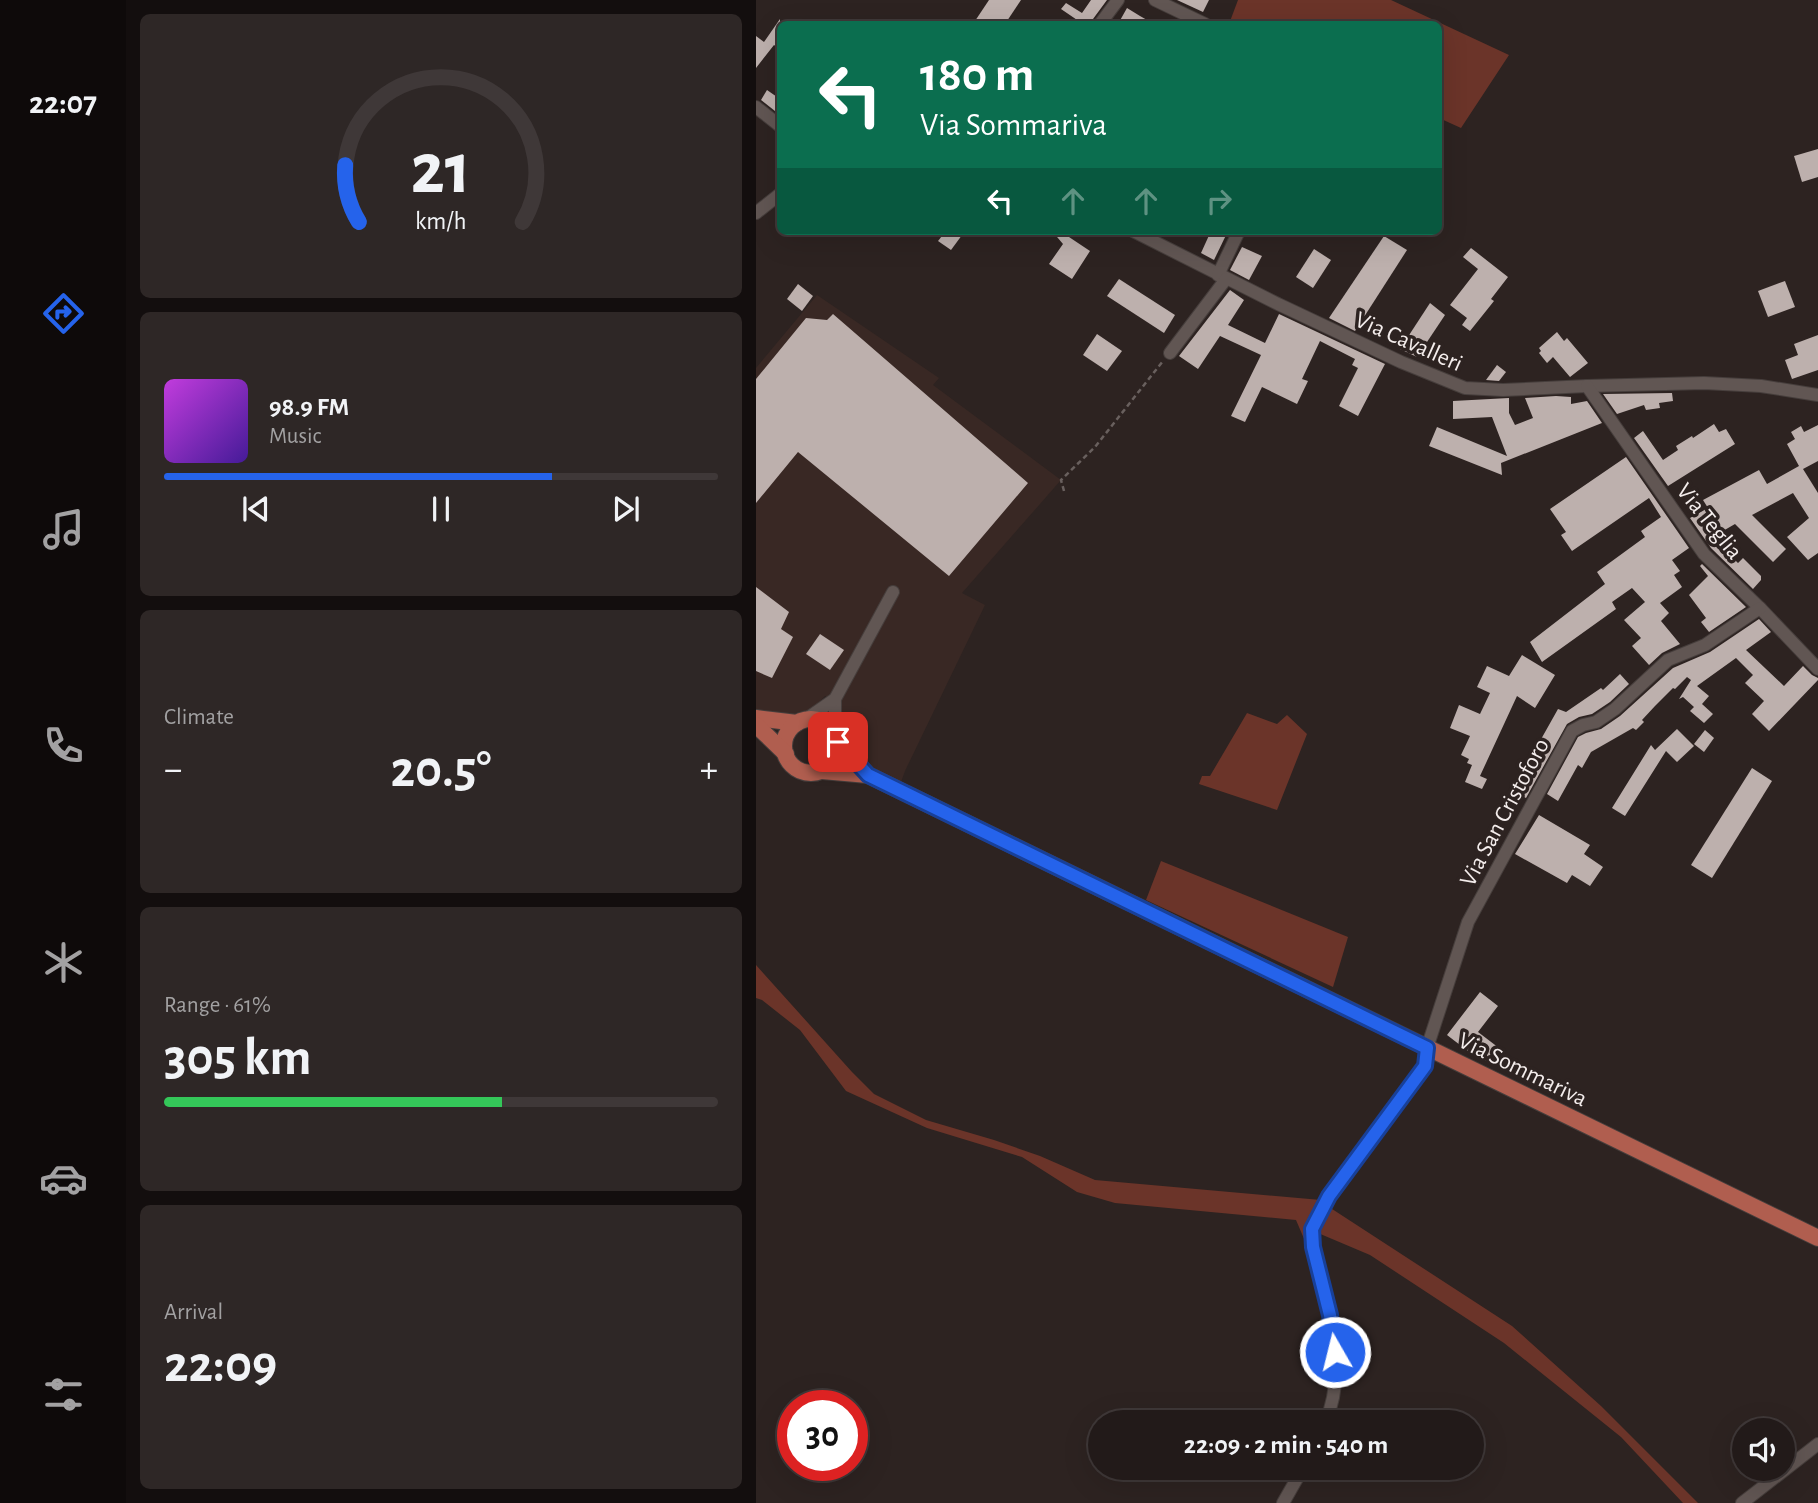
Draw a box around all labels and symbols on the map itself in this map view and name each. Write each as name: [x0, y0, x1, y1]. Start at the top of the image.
street label: Via Cavalleri: [1351, 308, 1466, 376]
street label: Via Teglia: [1672, 479, 1747, 564]
pin: [808, 712, 868, 772]
street label: Via San Cristoforo: [1456, 735, 1554, 890]
street label: Via Sommariva: [1454, 1028, 1591, 1111]
position arrow: [1298, 1315, 1372, 1389]
speed limit sign: 30: [777, 1390, 868, 1481]

